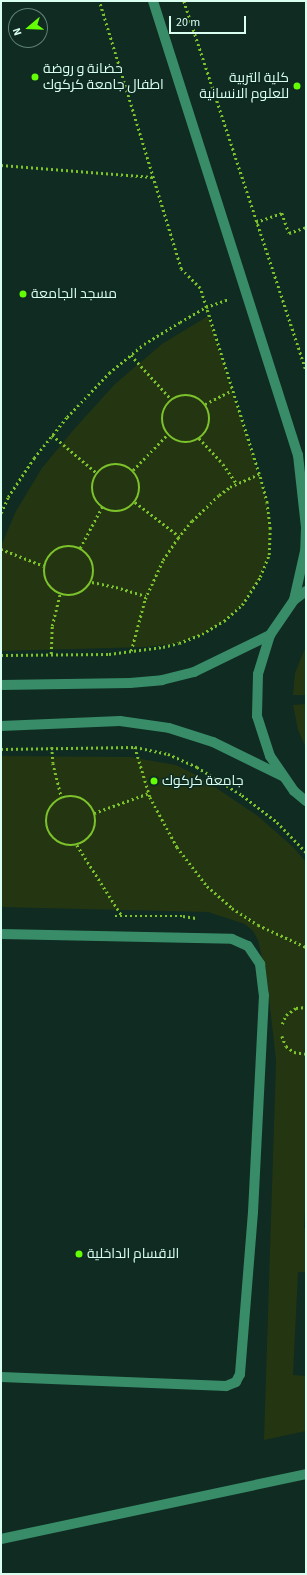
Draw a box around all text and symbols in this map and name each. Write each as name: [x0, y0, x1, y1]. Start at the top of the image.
north arrow: [8, 8, 48, 48]
scale bar: [171, 8, 248, 34]
text: 20 m: [176, 14, 200, 31]
text: N: [9, 26, 25, 38]
place label: حضانة و روضة اطفال جامعة كركوك: [43, 61, 164, 94]
place label: كلية التربية للعلوم الانسانية: [199, 70, 289, 102]
marker: حضانة و روضة اطفال جامعة كركوك: [30, 72, 40, 82]
marker: كلية التربية للعلوم الانسانية: [292, 81, 302, 91]
place label: مسجد الجامعة: [31, 286, 117, 302]
marker: مسجد الجامعة: [18, 289, 28, 299]
place label: جامعة كركوك: [162, 773, 243, 789]
marker: جامعة كركوك: [149, 776, 159, 786]
place label: الاقسام الداخلية: [87, 1246, 179, 1262]
marker: الاقسام الداخلية: [74, 1249, 84, 1259]

